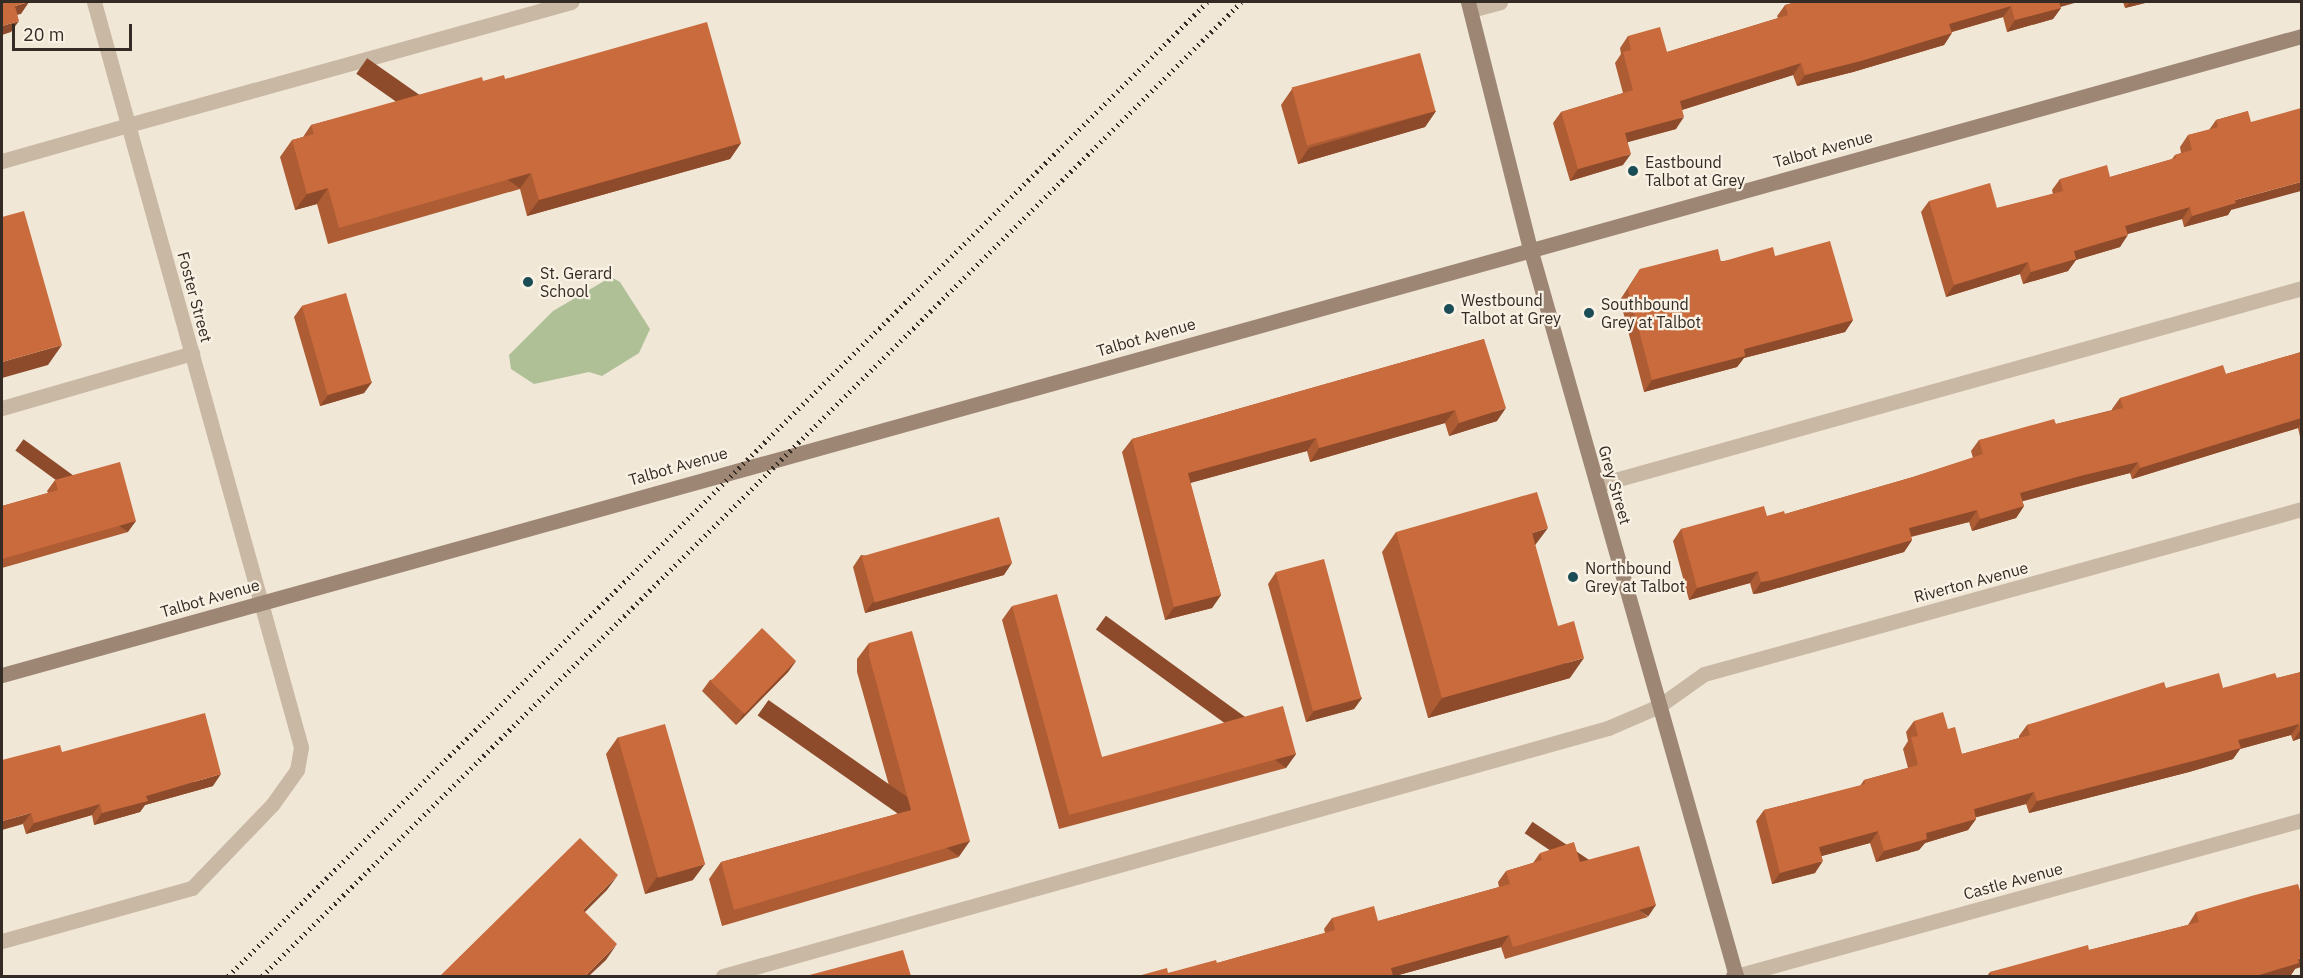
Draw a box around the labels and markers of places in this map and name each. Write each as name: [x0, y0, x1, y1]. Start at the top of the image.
place label: Eastbound Talbot at Grey: [1645, 152, 1745, 190]
marker: Eastbound Talbot at Grey: [1626, 164, 1640, 178]
place label: St. Gerard School: [540, 263, 612, 301]
marker: St. Gerard School: [521, 275, 535, 289]
place label: Westbound Talbot at Grey: [1461, 290, 1561, 328]
place label: Southbound Grey at Talbot: [1601, 294, 1701, 332]
marker: Westbound Talbot at Grey: [1442, 302, 1456, 316]
marker: Southbound Grey at Talbot: [1582, 306, 1596, 320]
place label: Northbound Grey at Talbot: [1585, 558, 1685, 596]
marker: Northbound Grey at Talbot: [1566, 570, 1580, 584]

